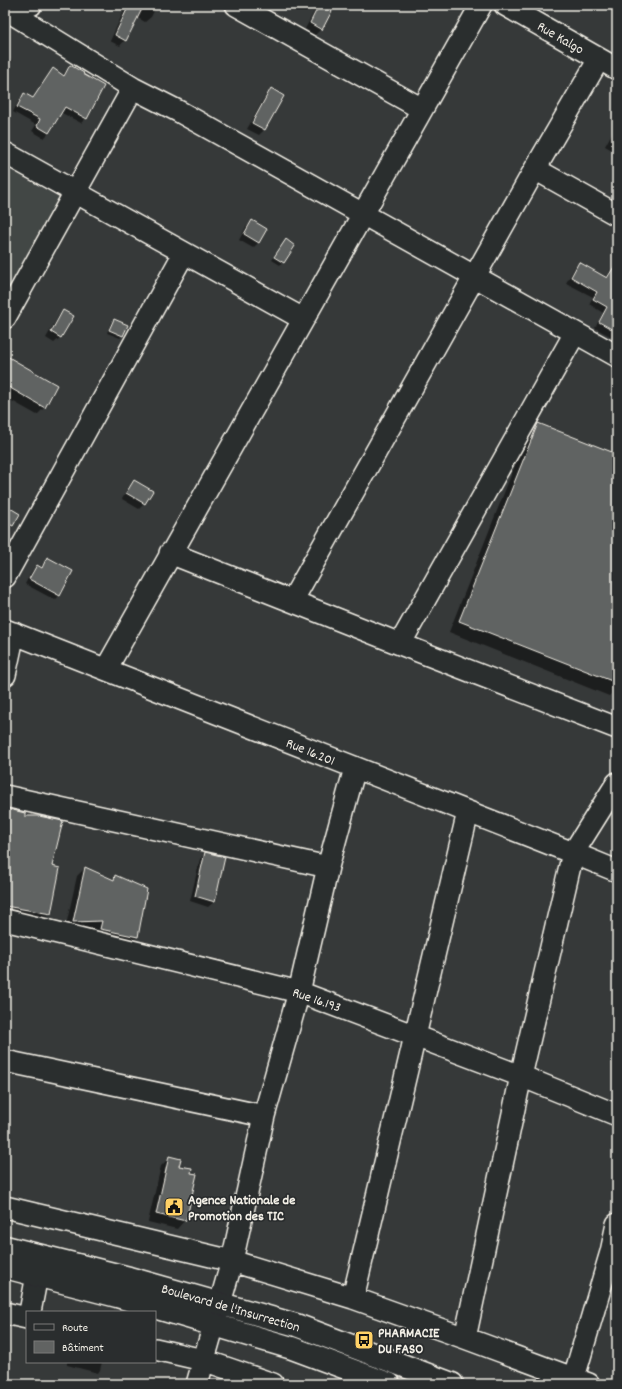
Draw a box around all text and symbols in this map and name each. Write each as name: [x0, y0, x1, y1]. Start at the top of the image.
street label: Rue Kalgo: [533, 17, 587, 60]
street label: Rue 16.201: [283, 734, 338, 772]
street label: Rue 16.193: [289, 983, 343, 1019]
place label: Agence Nationale de Promotion des TIC: [188, 1191, 295, 1227]
public building icon: Agence Nationale de Promotion des TIC: [163, 1196, 185, 1218]
street label: Boulevard de l'Insurrection: [159, 1280, 302, 1338]
legend: [26, 1311, 156, 1363]
text: Route: [62, 1320, 88, 1337]
place label: PHARMACIE DU FASO: [378, 1324, 440, 1360]
bus stop icon: PHARMACIE DU FASO: [353, 1329, 375, 1351]
text: Bâtiment: [62, 1340, 104, 1357]

